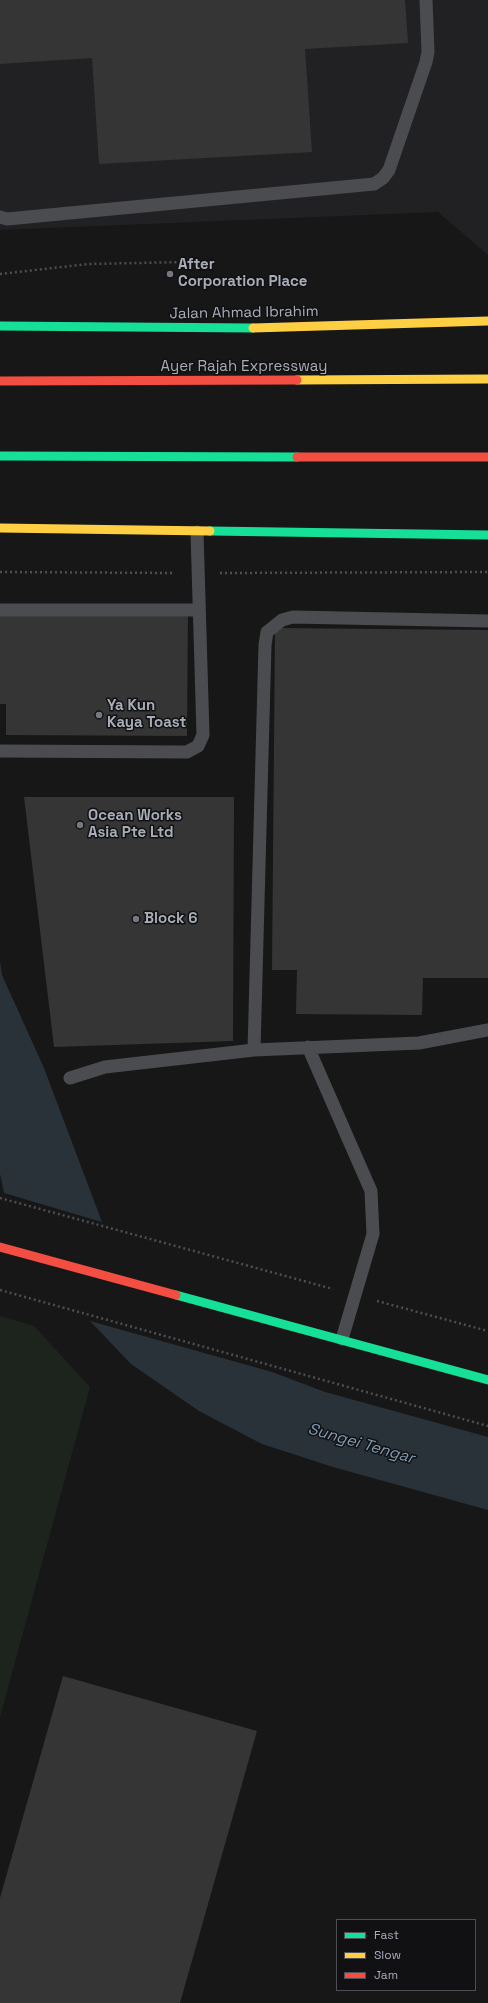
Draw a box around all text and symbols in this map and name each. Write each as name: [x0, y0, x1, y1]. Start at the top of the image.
place label: After Corporation Place: [178, 256, 307, 291]
marker: After Corporation Place: [165, 269, 175, 279]
street label: Jalan Ahmad Ibrahim: [169, 303, 319, 323]
street label: Ayer Rajah Expressway: [161, 358, 327, 376]
place label: Ya Kun Kaya Toast: [107, 697, 186, 732]
marker: Ya Kun Kaya Toast: [94, 710, 104, 720]
place label: Ocean Works Asia Pte Ltd: [88, 807, 182, 842]
marker: Ocean Works Asia Pte Ltd: [75, 820, 85, 830]
place label: Block 6: [144, 910, 197, 928]
marker: Block 6: [131, 914, 141, 924]
water label: Sungei Tengar: [306, 1420, 416, 1468]
legend: [336, 1919, 476, 1991]
text: Fast: [374, 1927, 399, 1943]
text: Slow: [374, 1947, 401, 1963]
text: Jam: [374, 1967, 398, 1983]

